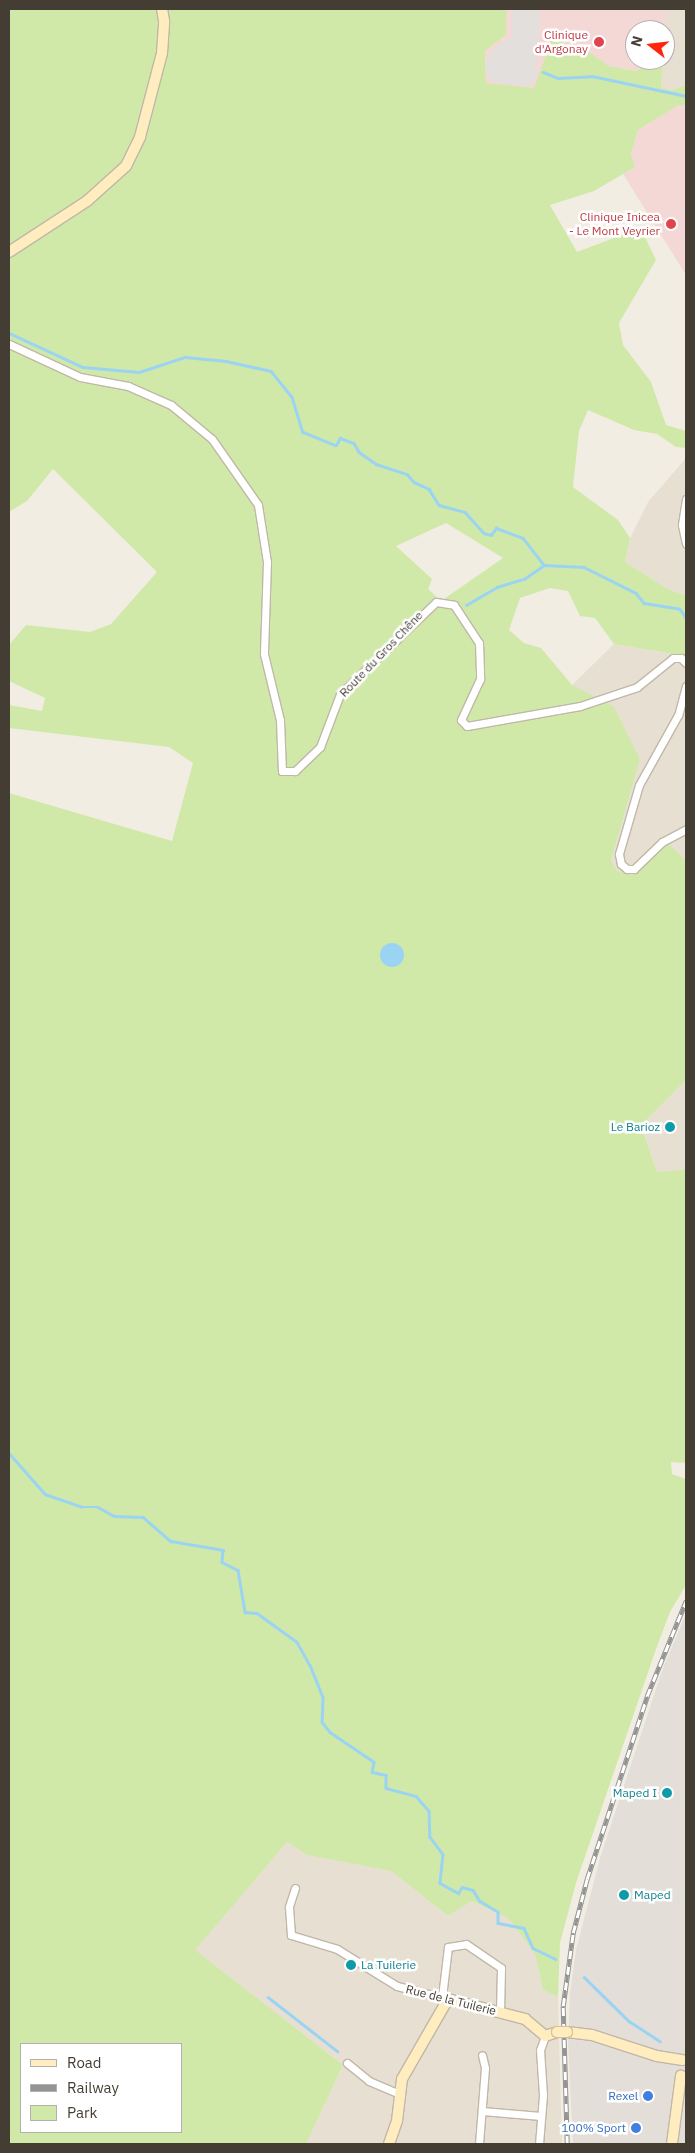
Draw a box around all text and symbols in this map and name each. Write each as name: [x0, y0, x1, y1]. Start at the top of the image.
north arrow: [625, 20, 675, 70]
place label: Clinique d'Argonay: [535, 28, 588, 56]
text: N: [626, 34, 647, 49]
marker: Clinique d'Argonay: [592, 35, 606, 49]
place label: Clinique Inicea - Le Mont Veyrier: [569, 210, 660, 238]
marker: Clinique Inicea - Le Mont Veyrier: [664, 217, 678, 231]
street label: Route du Gros Chêne: [336, 608, 426, 700]
place label: Le Barioz: [611, 1120, 660, 1134]
marker: Le Barioz: [664, 1121, 676, 1133]
place label: Maped I: [613, 1786, 657, 1800]
marker: Maped I: [661, 1787, 673, 1799]
place label: Maped: [634, 1888, 671, 1902]
marker: Maped: [618, 1889, 630, 1901]
place label: La Tuilerie: [361, 1958, 416, 1972]
marker: La Tuilerie: [345, 1959, 357, 1971]
street label: Rue de la Tuilerie: [404, 1982, 498, 2018]
legend: [20, 2043, 182, 2133]
text: Road: [67, 2053, 102, 2072]
text: Railway: [67, 2078, 119, 2097]
place label: Rexel: [608, 2089, 638, 2103]
marker: Rexel: [642, 2090, 654, 2102]
text: Park: [67, 2103, 97, 2122]
place label: 100% Sport: [561, 2121, 626, 2135]
marker: 100% Sport: [630, 2122, 642, 2134]

